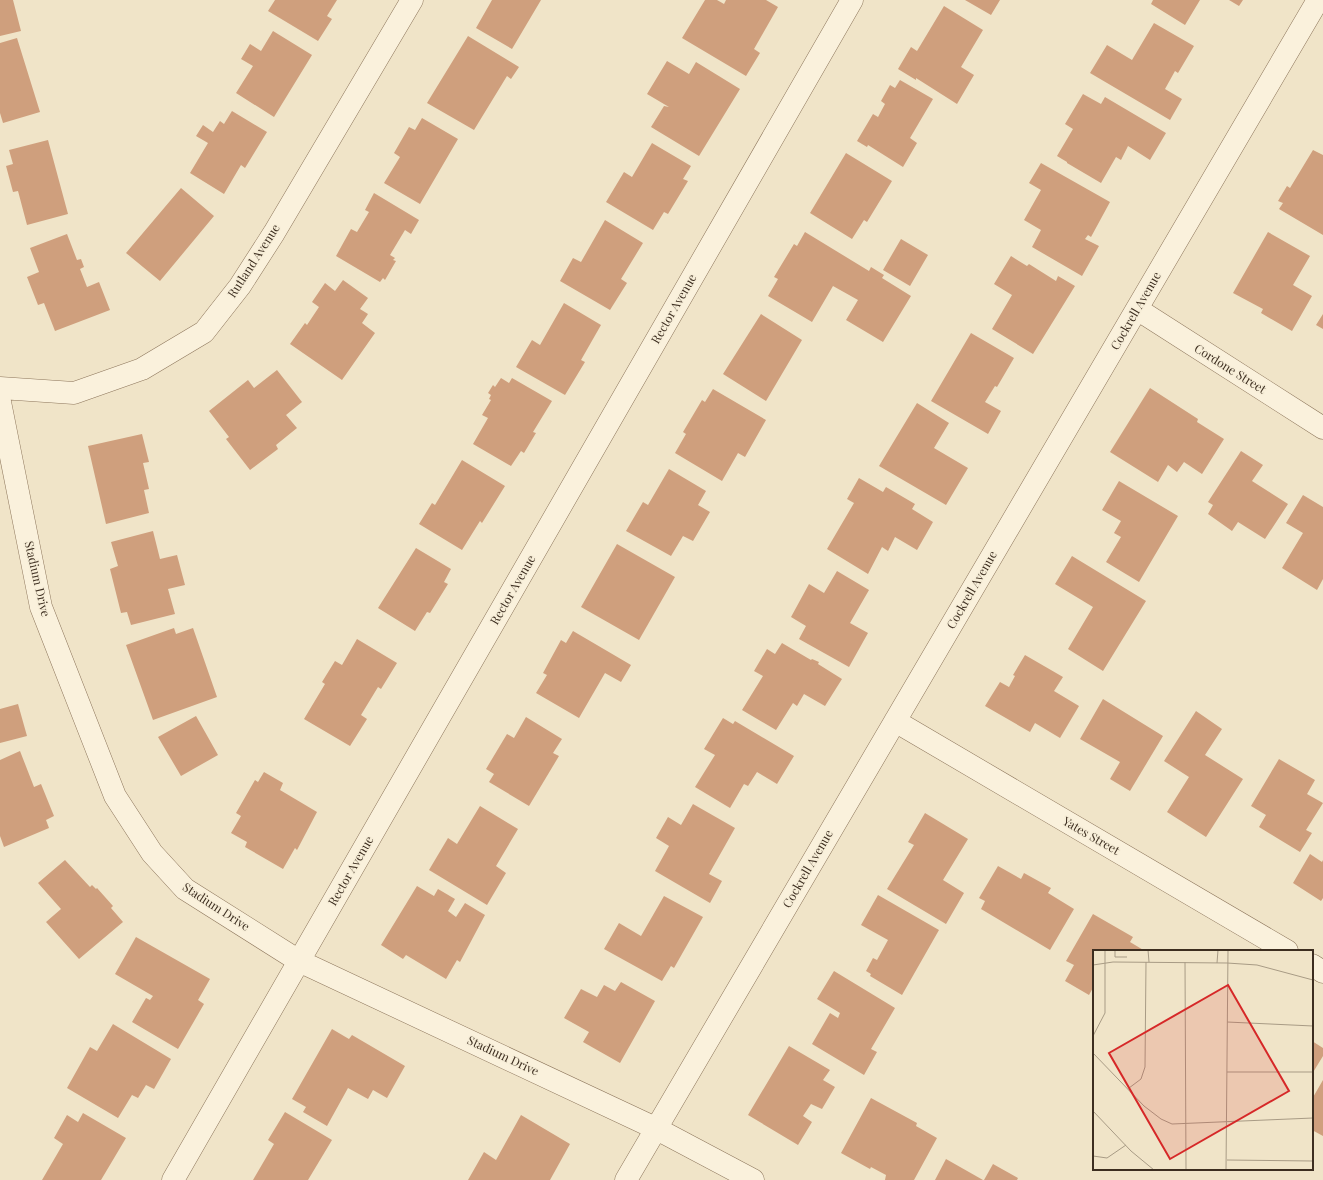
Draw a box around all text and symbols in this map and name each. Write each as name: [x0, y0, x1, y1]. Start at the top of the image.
street label: Rutland Avenue: [223, 221, 283, 300]
street label: Cockrell Avenue: [1106, 269, 1164, 352]
street label: Rector Avenue: [647, 271, 700, 346]
street label: Cordone Street: [1192, 340, 1270, 397]
street label: Stadium Drive: [21, 539, 54, 618]
street label: Cockrell Avenue: [942, 548, 1000, 631]
street label: Rector Avenue: [486, 552, 539, 627]
street label: Yates Street: [1059, 812, 1124, 858]
street label: Cockrell Avenue: [778, 827, 836, 910]
street label: Rector Avenue: [324, 833, 377, 908]
street label: Stadium Drive: [180, 878, 253, 934]
inset map: [1093, 950, 1313, 1170]
street label: Stadium Drive: [465, 1032, 542, 1079]

